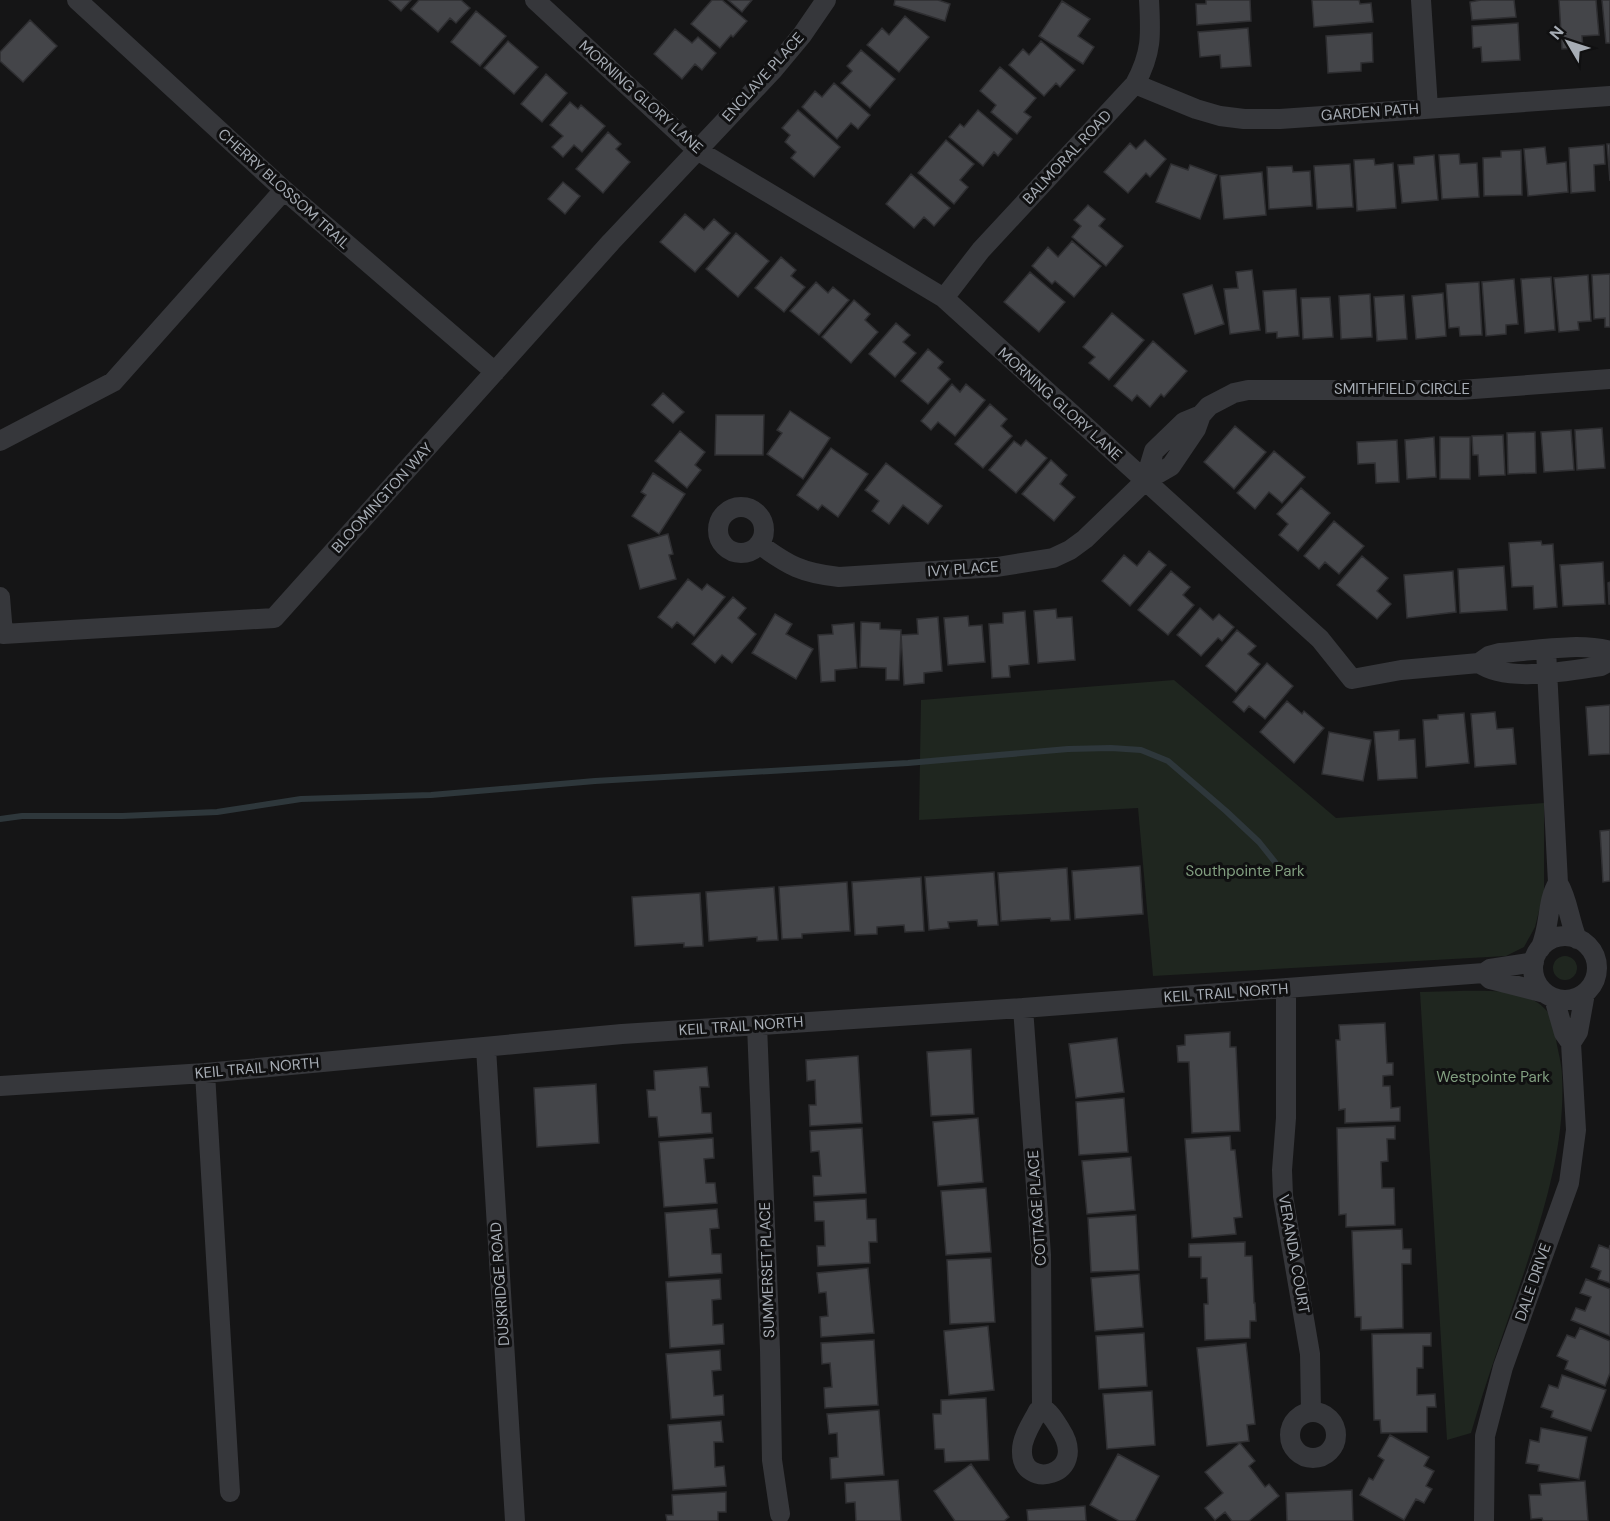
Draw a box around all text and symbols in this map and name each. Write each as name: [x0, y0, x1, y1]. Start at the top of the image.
north arrow: [1538, 12, 1598, 72]
text: N: [1545, 22, 1569, 44]
street label: ENCLAVE PLACE: [718, 28, 808, 126]
street label: MORNING GLORY LANE: [575, 36, 707, 158]
street label: GARDEN PATH: [1320, 99, 1420, 125]
street label: BALMORAL ROAD: [1018, 106, 1116, 208]
street label: CHERRY BLOSSOM TRAIL: [214, 124, 354, 254]
street label: MORNING GLORY LANE: [994, 343, 1126, 465]
street label: SMITHFIELD CIRCLE: [1334, 379, 1470, 399]
street label: BLOOMINGTON WAY: [327, 438, 437, 557]
street label: IVY PLACE: [927, 557, 999, 581]
park label: Southpointe Park: [1186, 861, 1305, 881]
street label: KEIL TRAIL NORTH: [1163, 979, 1289, 1007]
street label: KEIL TRAIL NORTH: [678, 1012, 804, 1040]
street label: KEIL TRAIL NORTH: [194, 1053, 320, 1083]
park label: Westpointe Park: [1436, 1067, 1550, 1087]
street label: COTTAGE PLACE: [1023, 1150, 1051, 1266]
street label: VERANDA COURT: [1274, 1193, 1314, 1315]
street label: SUMMERSET PLACE: [755, 1202, 779, 1338]
street label: DUSKRIDGE ROAD: [486, 1221, 514, 1347]
street label: DALE DRIVE: [1510, 1240, 1556, 1324]

